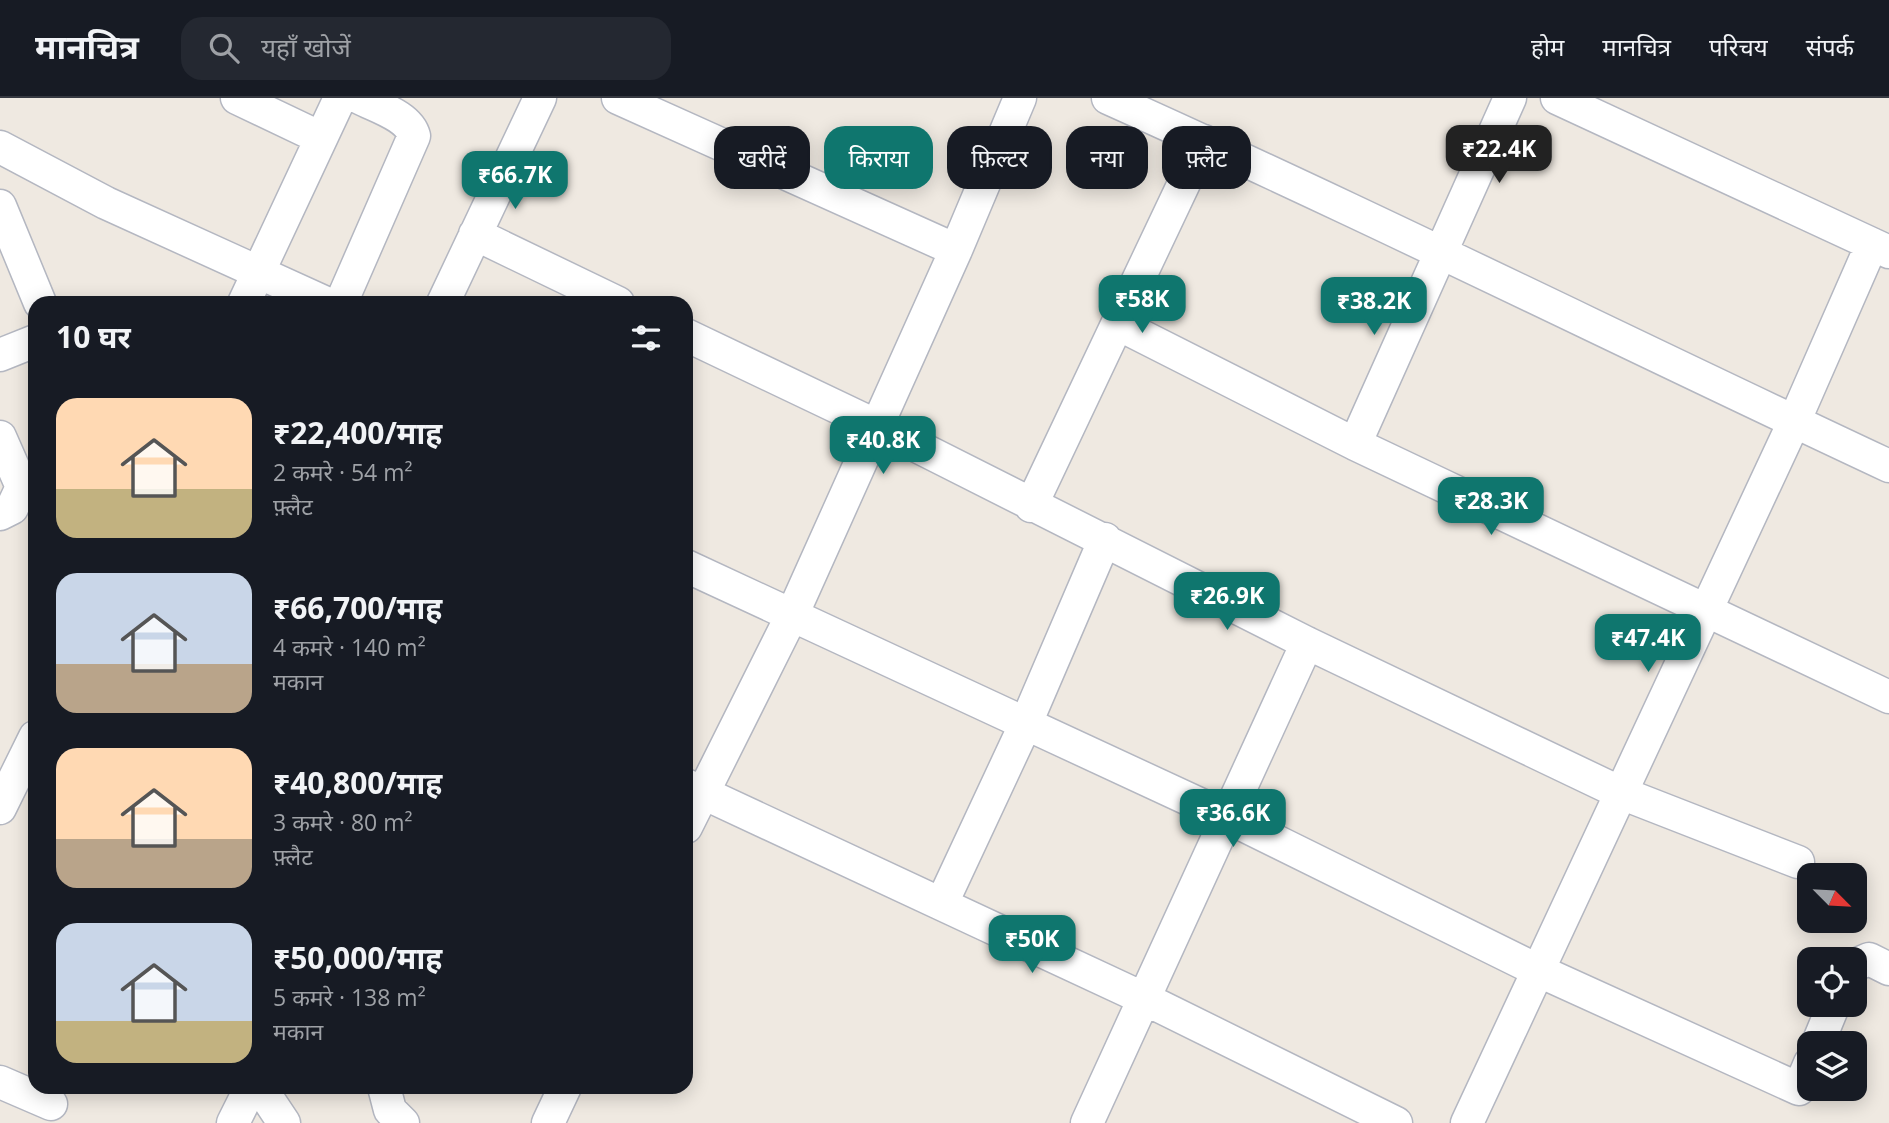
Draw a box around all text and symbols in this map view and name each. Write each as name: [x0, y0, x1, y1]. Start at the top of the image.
search box: [181, 17, 671, 80]
text: मानचित्र: [35, 24, 139, 69]
icon: search: [205, 29, 243, 67]
text: यहाँ खोजें: [261, 29, 351, 65]
text: होम: [1531, 30, 1564, 63]
text: मानचित्र: [1602, 30, 1671, 63]
text: परिचय: [1709, 30, 1768, 63]
text: संपर्क: [1806, 30, 1854, 63]
chip: खरीदें: [714, 126, 810, 189]
chip: किराया: [824, 126, 933, 189]
chip: फ़िल्टर: [947, 126, 1052, 189]
chip: नया: [1066, 126, 1148, 189]
chip: फ़्लैट: [1162, 126, 1251, 189]
pin: ₹22.4K: [1442, 126, 1556, 185]
text: ₹22.4K: [1462, 132, 1536, 164]
pin: ₹66.7K: [458, 152, 572, 211]
text: ₹66.7K: [478, 158, 552, 190]
pin: ₹58K: [1101, 275, 1183, 335]
pin: ₹38.2K: [1317, 278, 1431, 337]
text: ₹58K: [1115, 282, 1169, 314]
text: ₹38.2K: [1337, 284, 1411, 316]
text: 10 घर: [56, 316, 131, 357]
icon: filters: [627, 319, 665, 357]
text: ₹22,400/माह: [273, 412, 442, 453]
pin: ₹40.8K: [826, 416, 940, 476]
text: ₹40.8K: [846, 423, 920, 455]
icon: home: [112, 426, 196, 510]
text: 2 कमरे · 54 m²: [273, 456, 413, 488]
pin: ₹28.3K: [1434, 478, 1548, 537]
text: ₹28.3K: [1454, 484, 1528, 516]
text: फ़्लैट: [273, 490, 313, 522]
pin: ₹26.9K: [1170, 573, 1284, 632]
text: ₹26.9K: [1190, 579, 1264, 611]
text: ₹66,700/माह: [273, 587, 442, 628]
icon: home: [112, 601, 196, 685]
pin: ₹47.4K: [1591, 614, 1705, 674]
text: ₹47.4K: [1611, 621, 1685, 653]
text: 4 कमरे · 140 m²: [273, 631, 426, 663]
text: मकान: [273, 665, 323, 697]
text: ₹40,800/माह: [273, 762, 442, 803]
icon: home: [112, 776, 196, 860]
pin: ₹36.6K: [1176, 790, 1290, 849]
text: ₹36.6K: [1196, 796, 1270, 828]
text: 3 कमरे · 80 m²: [273, 806, 413, 838]
text: फ़्लैट: [273, 840, 313, 872]
north arrow: [1797, 863, 1867, 933]
map controls: [1797, 863, 1867, 1101]
pin: ₹50K: [991, 916, 1073, 975]
text: ₹50K: [1005, 922, 1059, 954]
text: ₹50,000/माह: [273, 937, 442, 978]
button: locate: [1797, 947, 1867, 1017]
icon: home: [112, 951, 196, 1035]
text: 5 कमरे · 138 m²: [273, 981, 426, 1013]
text: मकान: [273, 1015, 323, 1047]
button: layers: [1797, 1031, 1867, 1101]

